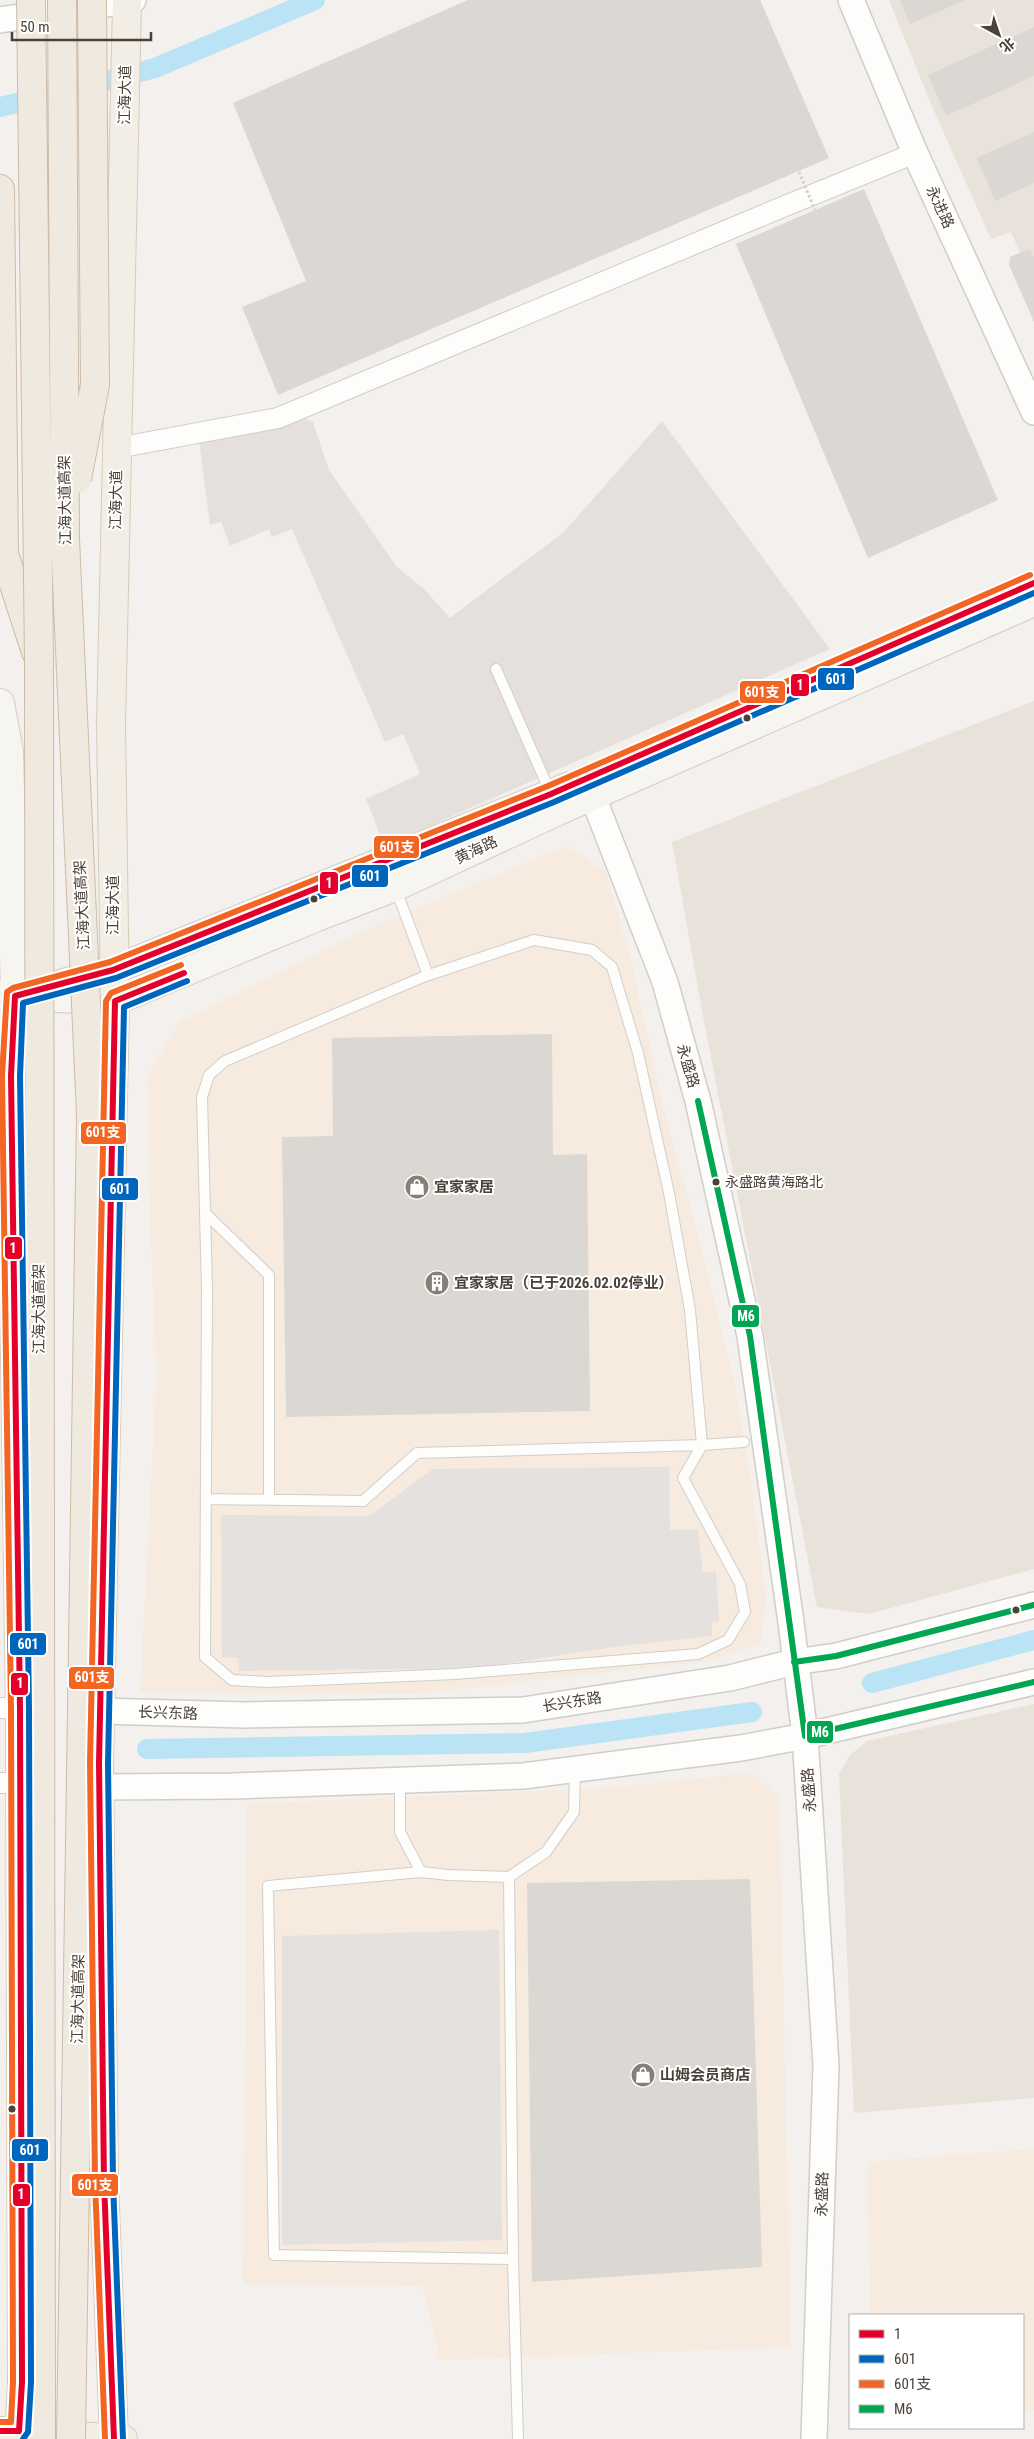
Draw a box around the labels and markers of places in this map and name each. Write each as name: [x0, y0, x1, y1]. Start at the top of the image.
unlabelled marker: [742, 713, 752, 723]
unlabelled marker: [309, 894, 319, 904]
shop icon: 宜家家居: [404, 1174, 430, 1200]
place label: 永盛路黄海路北: [725, 1174, 823, 1190]
marker: 永盛路黄海路北: [711, 1177, 721, 1187]
place label: 宜家家居: [434, 1178, 494, 1196]
building icon: 宜家家居（已于2026.02.02停业）: [424, 1270, 450, 1296]
place label: 宜家家居（已于2026.02.02停业）: [454, 1274, 673, 1292]
unlabelled marker: [1011, 1605, 1021, 1615]
shop icon: 山姆会员商店: [630, 2062, 656, 2088]
place label: 山姆会员商店: [660, 2066, 750, 2084]
unlabelled marker: [7, 2104, 17, 2114]

